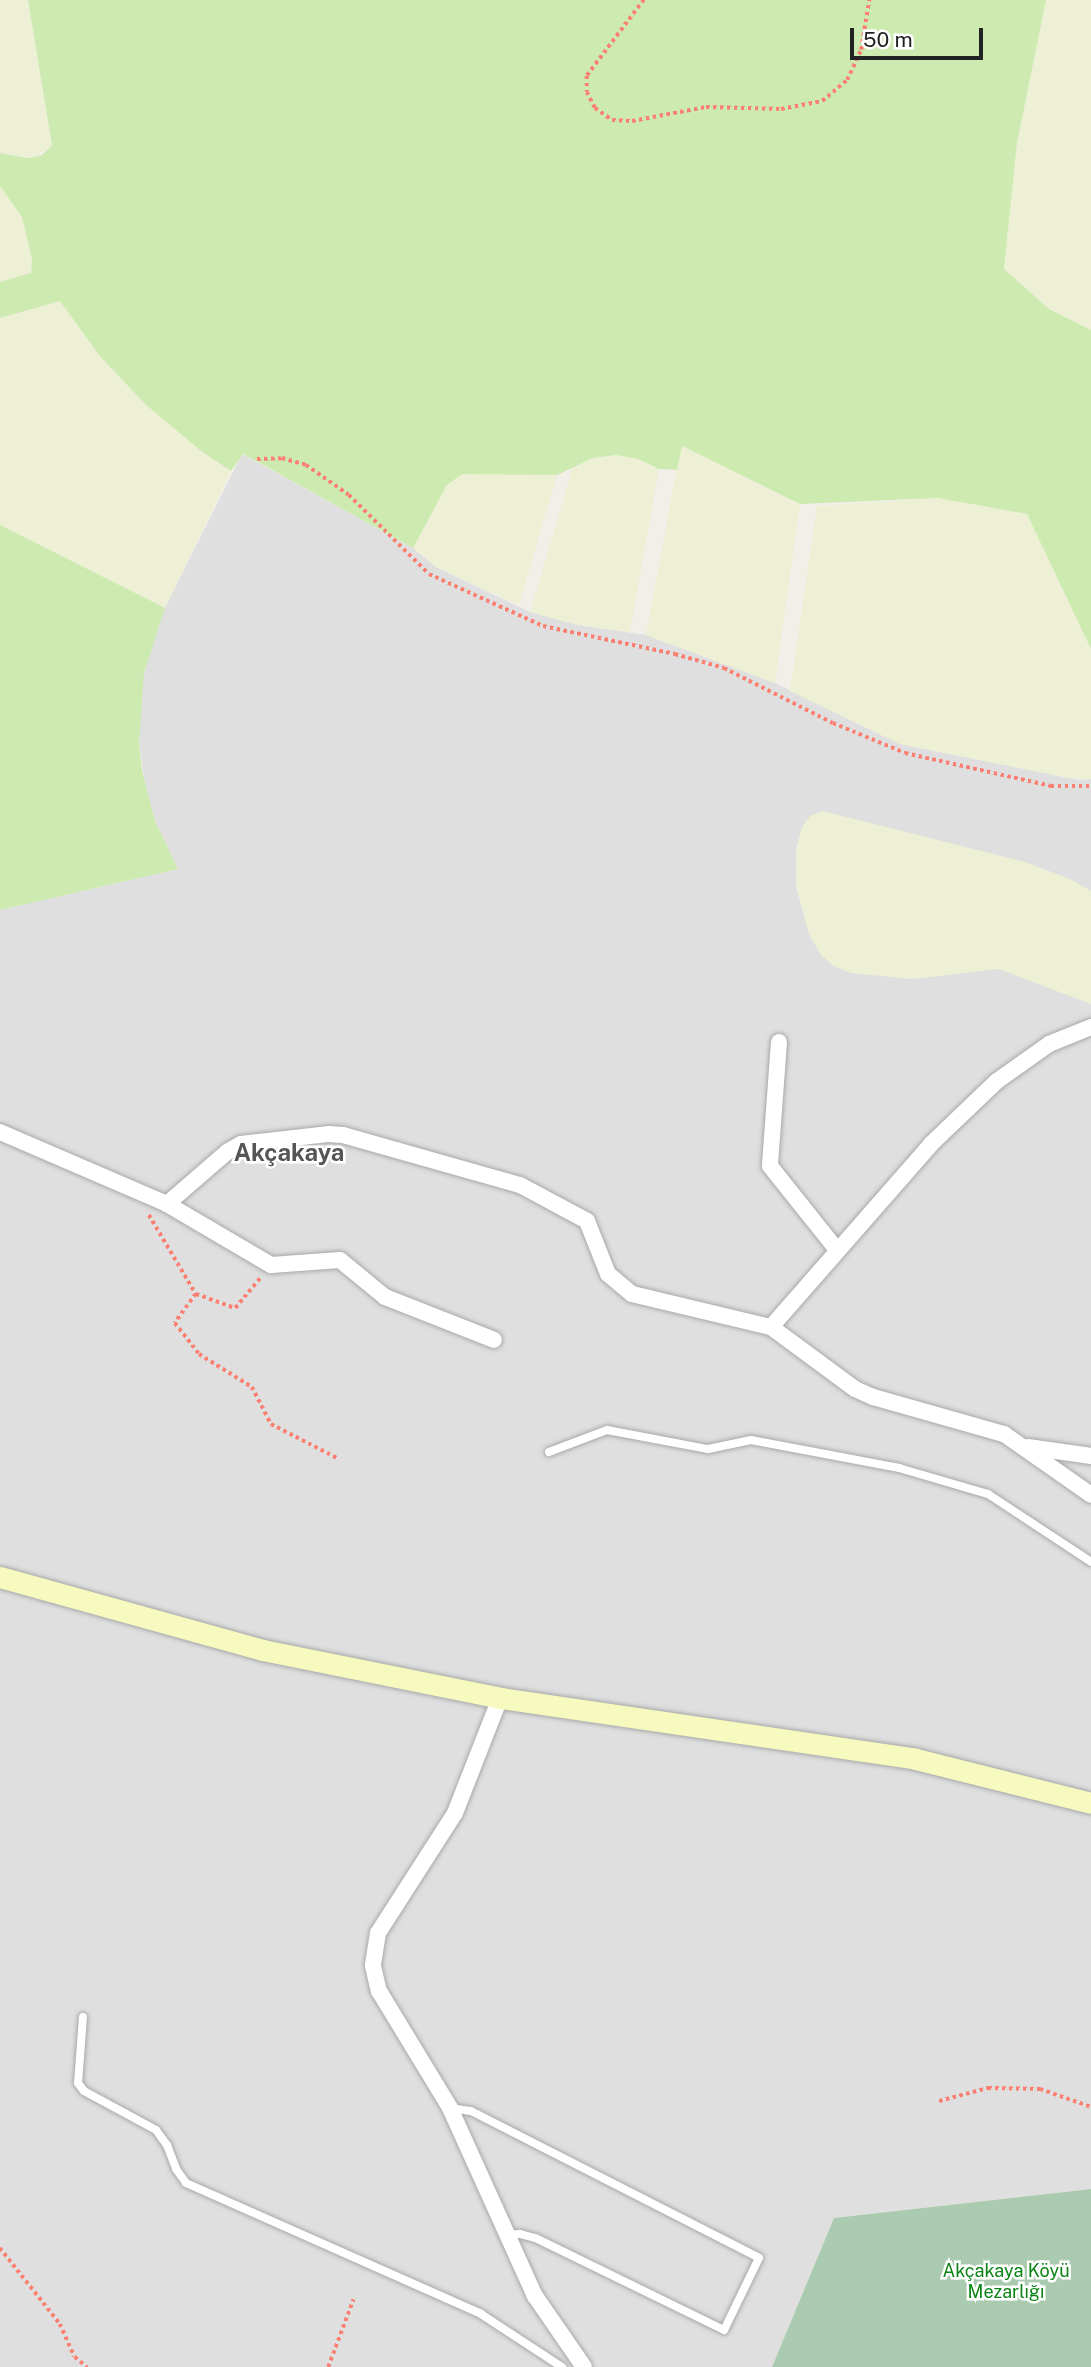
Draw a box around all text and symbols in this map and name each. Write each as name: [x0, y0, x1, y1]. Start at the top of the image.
scale bar: [853, 14, 986, 58]
text: 50 m: [863, 27, 913, 52]
district label: Akçakaya: [234, 1139, 344, 1167]
park label: Akçakaya Köyü Mezarlığı: [942, 2261, 1070, 2304]

